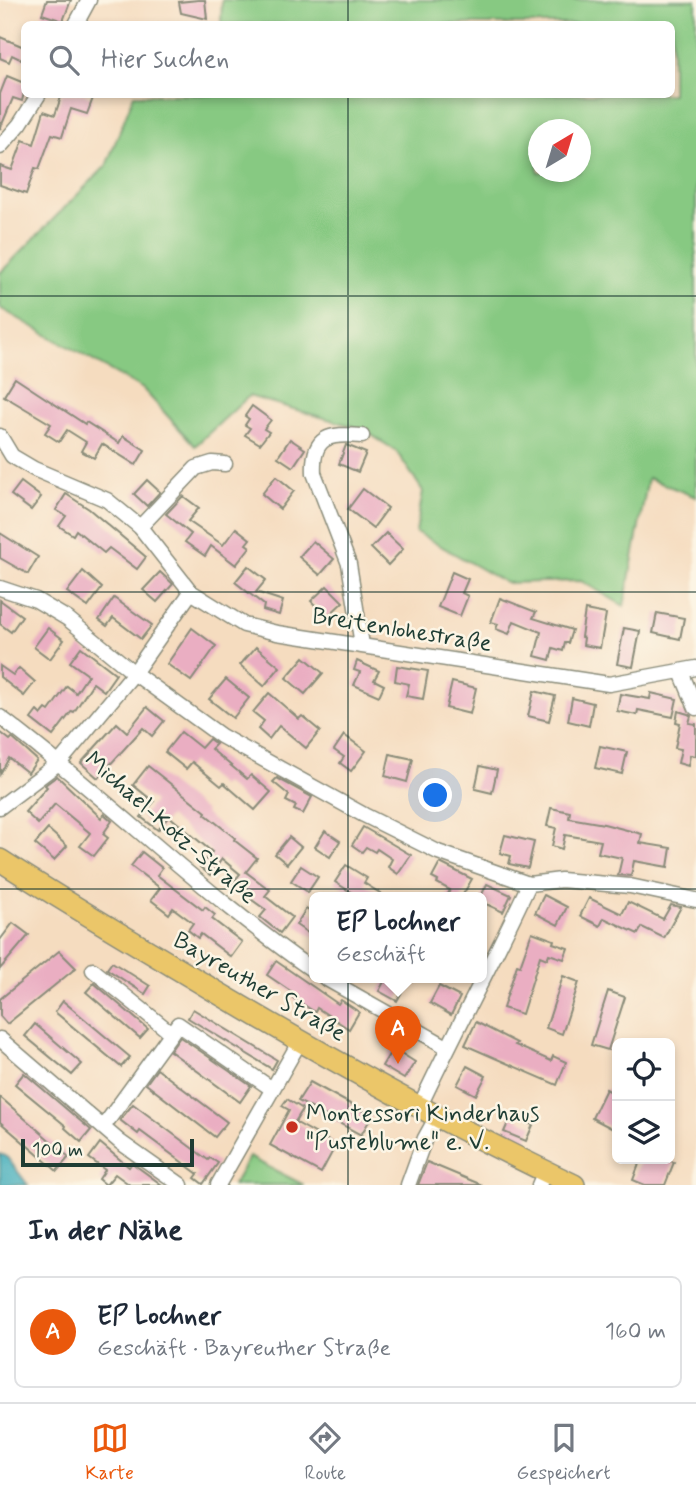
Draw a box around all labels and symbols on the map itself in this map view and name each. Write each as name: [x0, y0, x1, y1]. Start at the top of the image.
north arrow: [528, 119, 591, 182]
street label: Breitenlohestraße: [310, 601, 494, 660]
street label: Michael-Kotz-Straße: [78, 745, 263, 911]
your location: [418, 778, 452, 812]
street label: Bayreuther Straße: [167, 925, 351, 1049]
pin: A: [375, 1006, 421, 1064]
place label: Montessori Kinderhaus "Pusteblume" e. V.: [306, 1099, 539, 1158]
marker: Montessori Kinderhaus "Pusteblume" e. V.: [284, 1119, 300, 1135]
scale bar: [21, 1136, 194, 1168]

